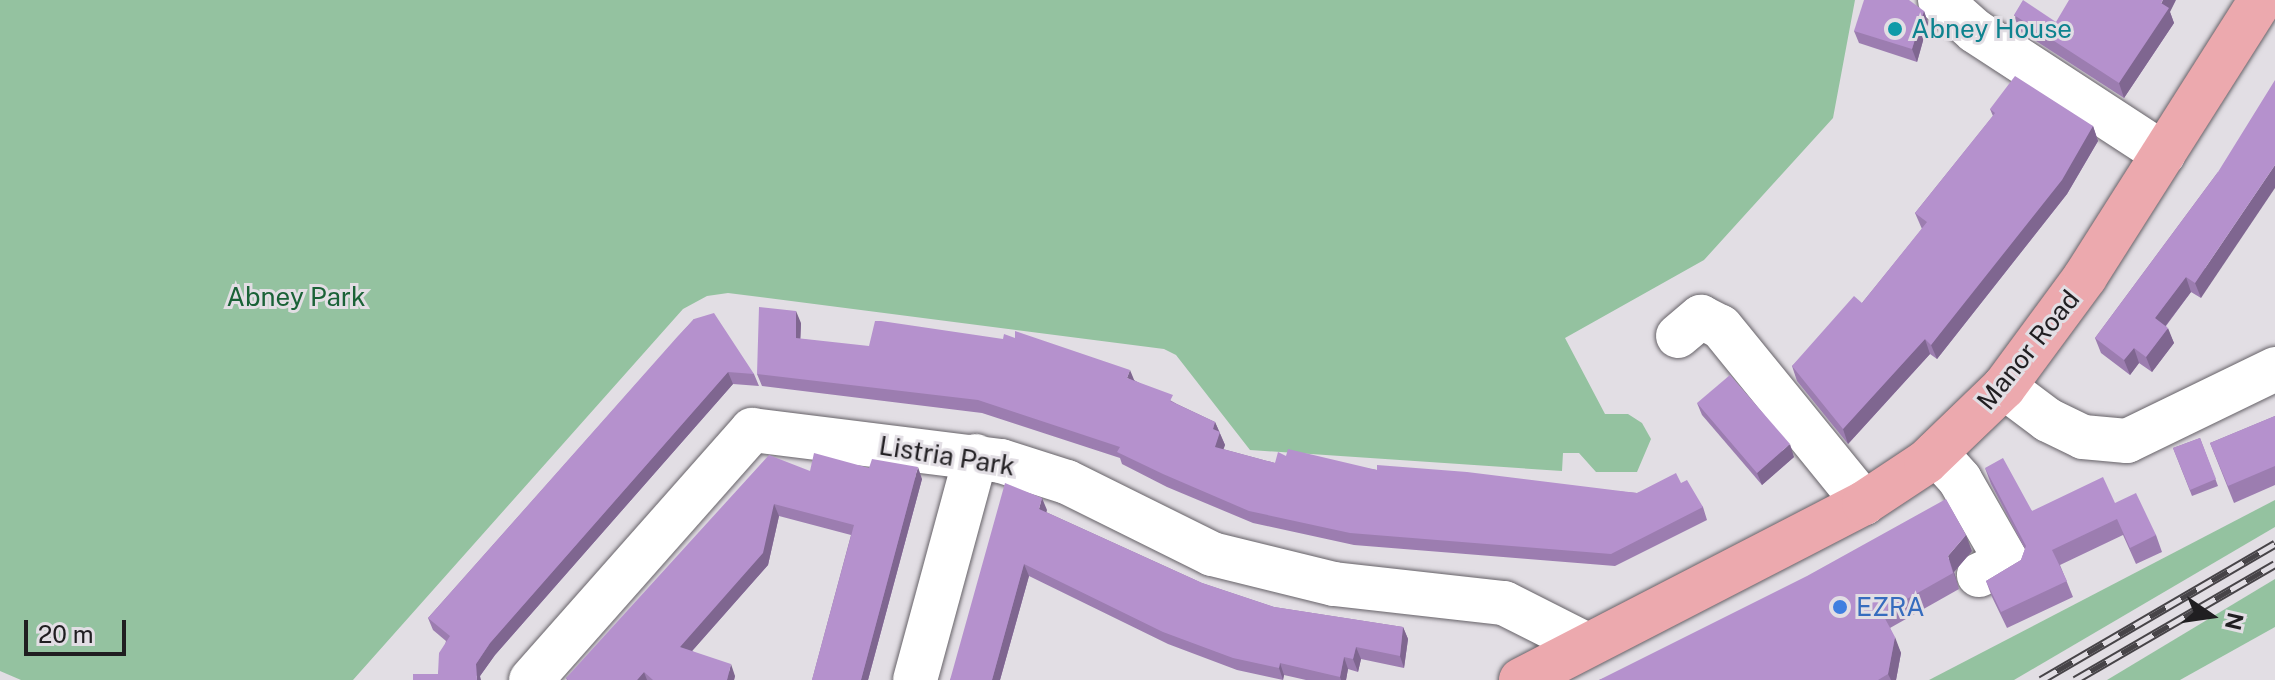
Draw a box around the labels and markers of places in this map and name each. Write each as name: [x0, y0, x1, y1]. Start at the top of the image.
place label: Abney House: [1911, 13, 2072, 45]
marker: Abney House: [1886, 20, 1904, 38]
place label: EZRA: [1856, 591, 1925, 623]
marker: EZRA: [1831, 598, 1849, 616]

